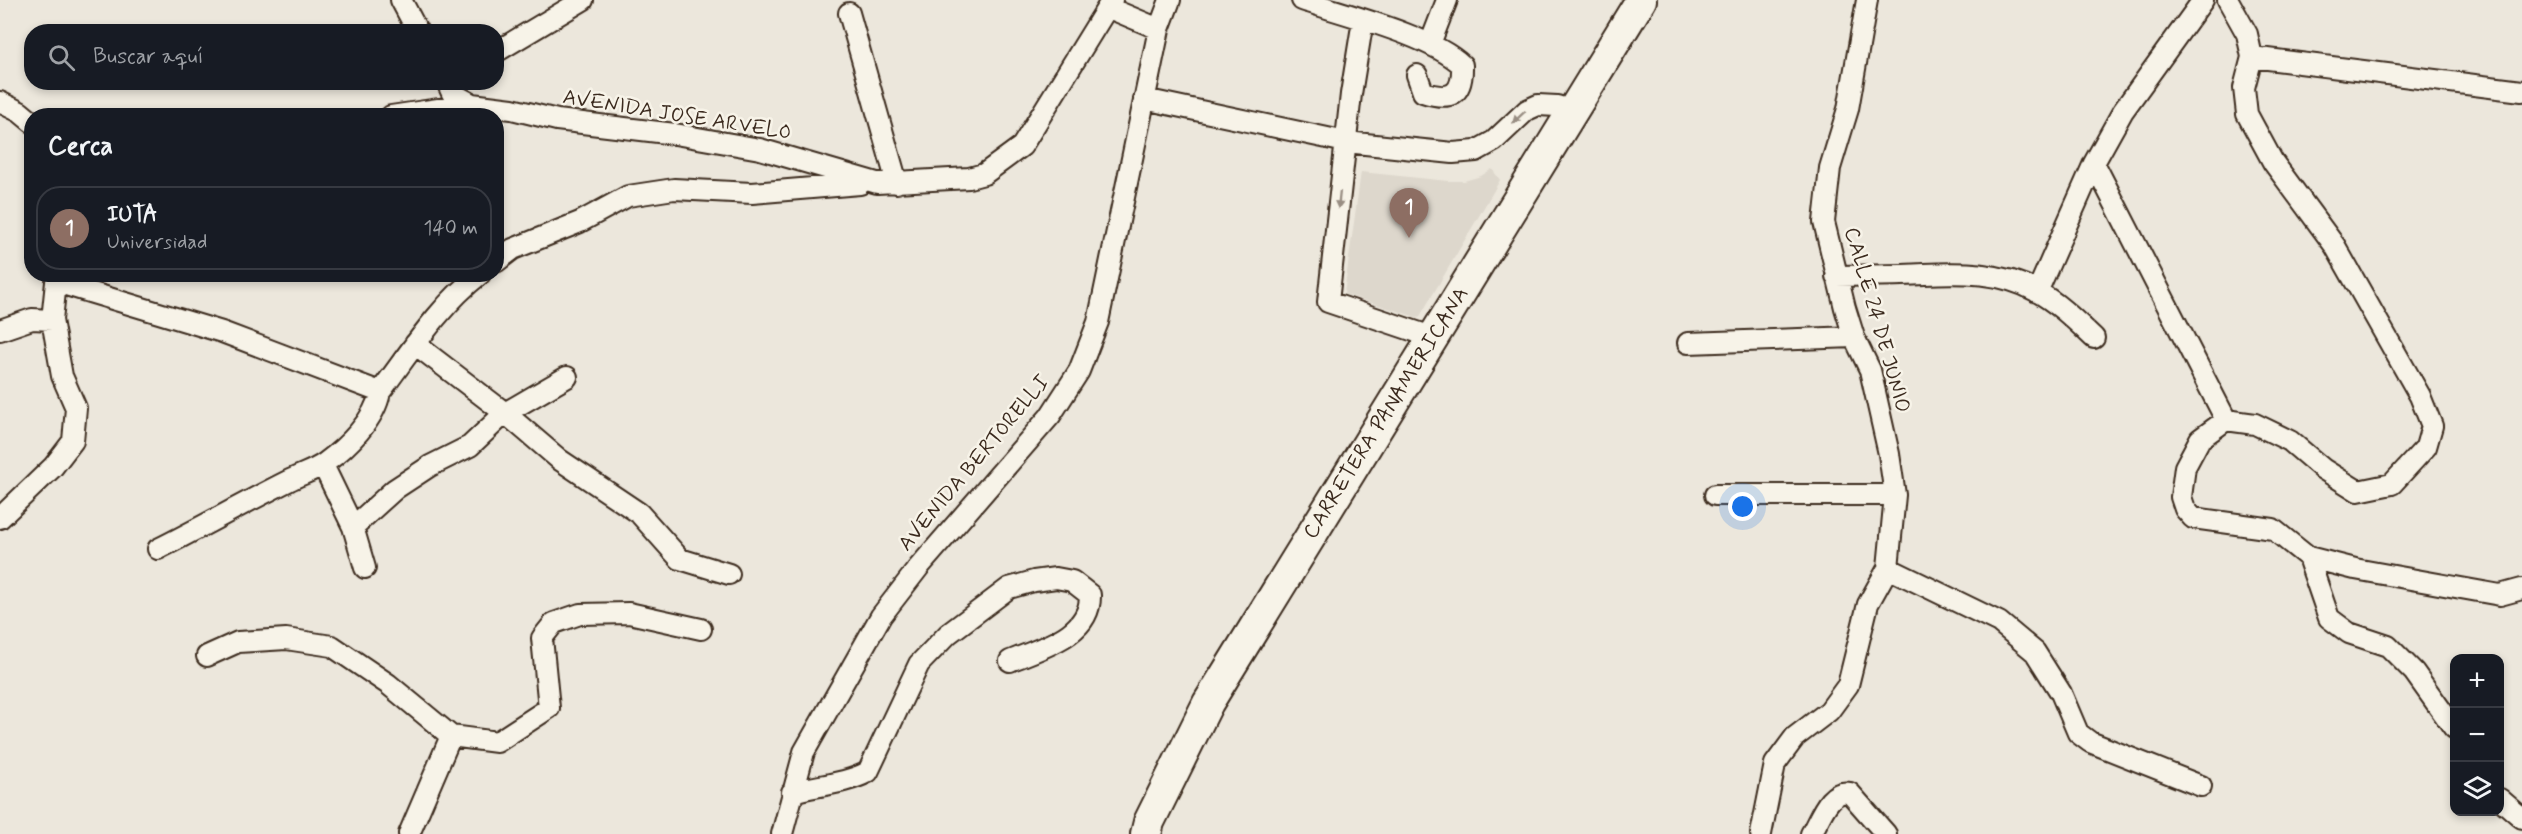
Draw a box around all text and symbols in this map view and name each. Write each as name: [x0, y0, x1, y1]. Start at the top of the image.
search box: [24, 24, 504, 90]
icon: search: [45, 41, 78, 74]
text: Buscar aquí: [93, 43, 204, 71]
street label: AVENIDA JOSE ARVELO: [561, 83, 793, 147]
one-way arrow: [1513, 110, 1527, 124]
text: Cerca: [48, 130, 113, 164]
pin: 1: [1390, 188, 1428, 238]
one-way arrow: [1334, 191, 1344, 210]
text: IUTA: [107, 201, 158, 229]
text: 1: [65, 215, 74, 242]
text: 140 m: [424, 215, 478, 242]
street label: CALLE 24 DE JUNIO: [1837, 224, 1917, 416]
text: Universidad: [107, 229, 207, 256]
street label: CARRETERA PANAMERICANA: [1297, 282, 1475, 544]
street label: AVENIDA BERTORELLI: [892, 369, 1056, 557]
your location: [1728, 492, 1757, 521]
map controls: [2450, 654, 2504, 816]
button: +: [2450, 654, 2504, 708]
button: −: [2450, 708, 2504, 762]
button: layers: [2450, 762, 2504, 816]

